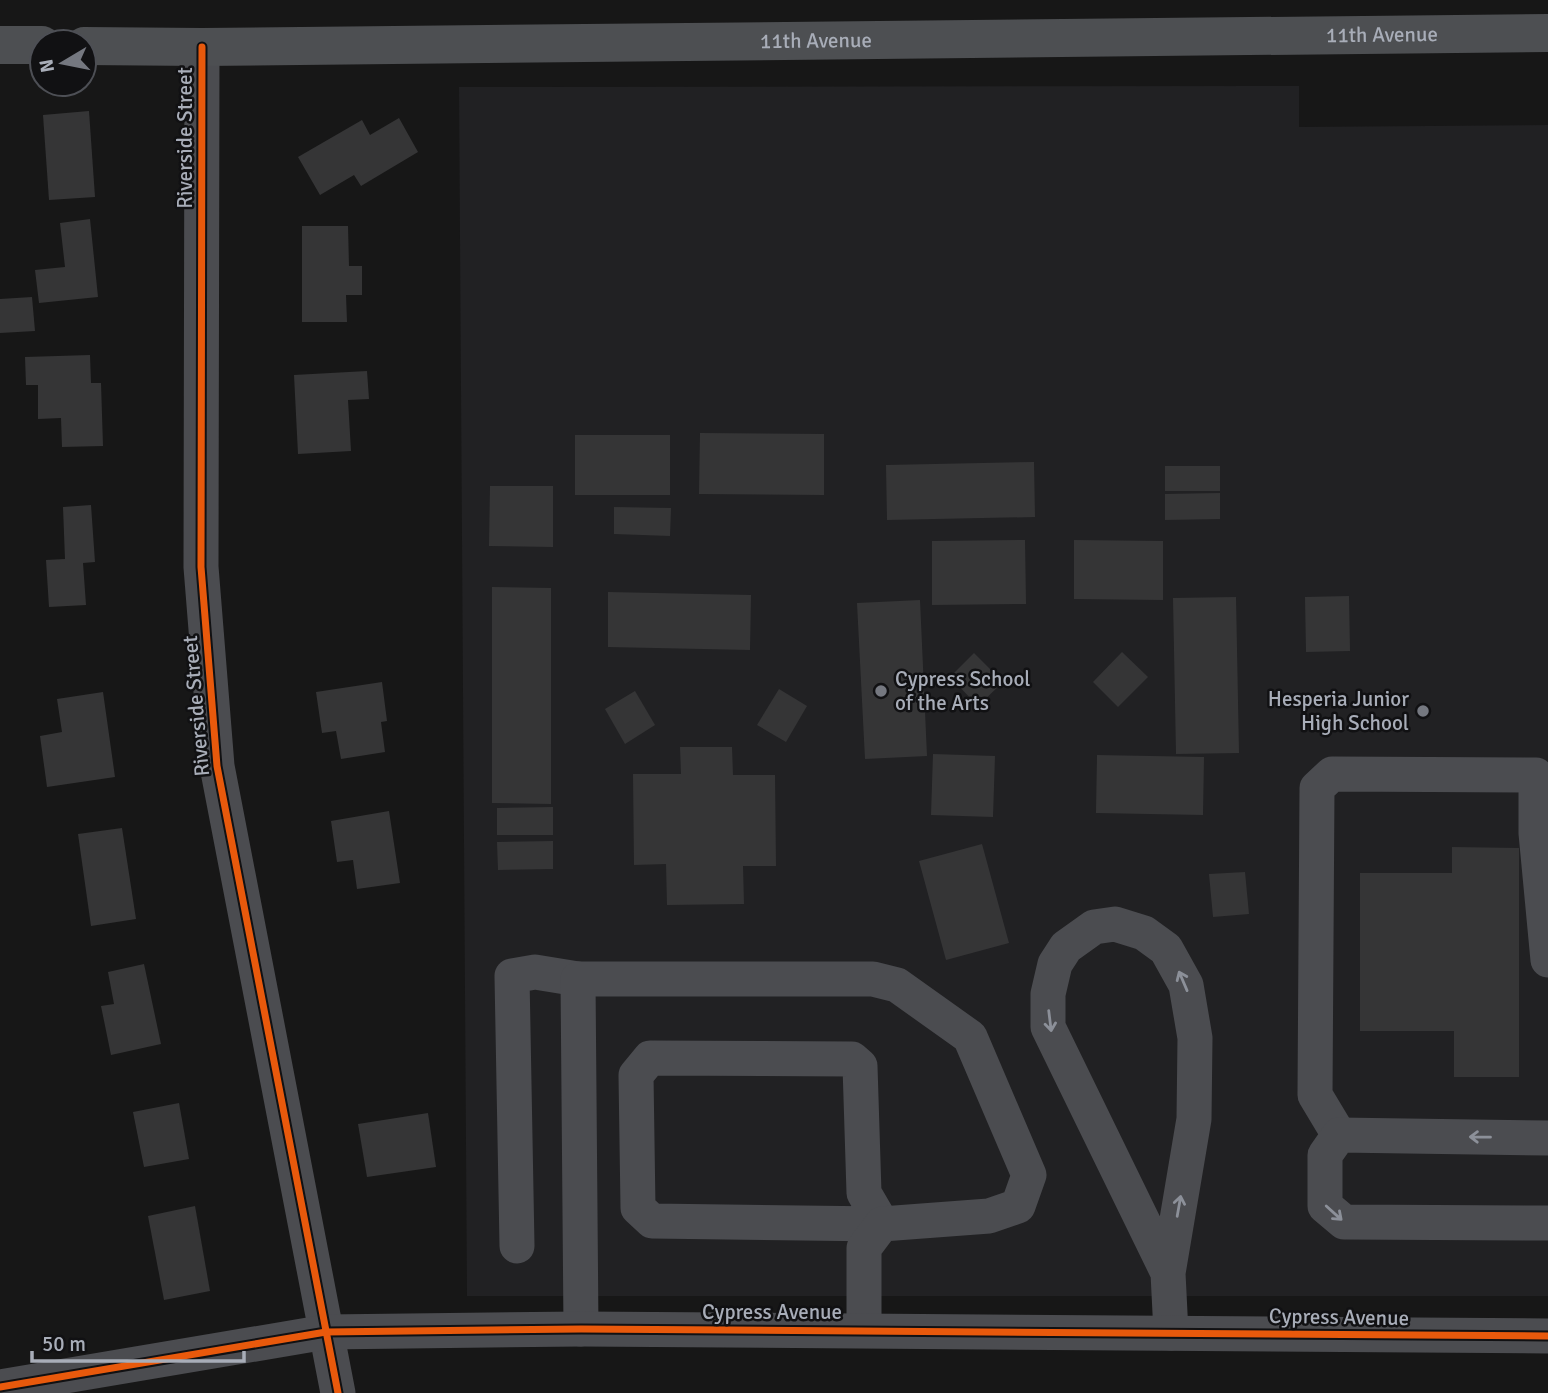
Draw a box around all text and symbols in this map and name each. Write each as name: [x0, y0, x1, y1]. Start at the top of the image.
street label: 11th Avenue: [1326, 21, 1438, 48]
street label: 11th Avenue: [760, 27, 872, 54]
north arrow: [28, 28, 98, 98]
text: N: [34, 57, 60, 74]
street label: Riverside Street: [172, 67, 198, 209]
street label: Riverside Street: [177, 634, 215, 778]
place label: Cypress School of the Arts: [895, 666, 1030, 716]
marker: Cypress School of the Arts: [873, 683, 889, 699]
place label: Hesperia Junior High School: [1268, 686, 1409, 736]
marker: Hesperia Junior High School: [1415, 703, 1431, 719]
one-way arrow: [1175, 971, 1188, 992]
one-way arrow: [1043, 1009, 1056, 1032]
one-way arrow: [1469, 1130, 1492, 1144]
one-way arrow: [1173, 1195, 1187, 1217]
one-way arrow: [1325, 1205, 1343, 1221]
street label: Cypress Avenue: [702, 1299, 842, 1325]
street label: Cypress Avenue: [1269, 1303, 1409, 1331]
scale bar: [32, 1320, 243, 1364]
text: 50 m: [42, 1331, 86, 1357]

